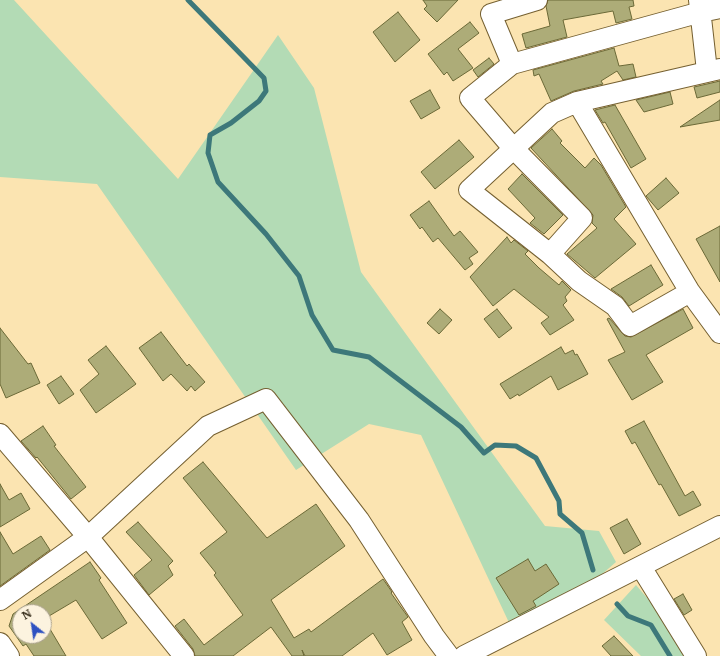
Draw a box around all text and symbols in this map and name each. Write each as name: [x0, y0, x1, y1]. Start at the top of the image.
north arrow: [12, 604, 52, 644]
text: N: [19, 606, 34, 623]

